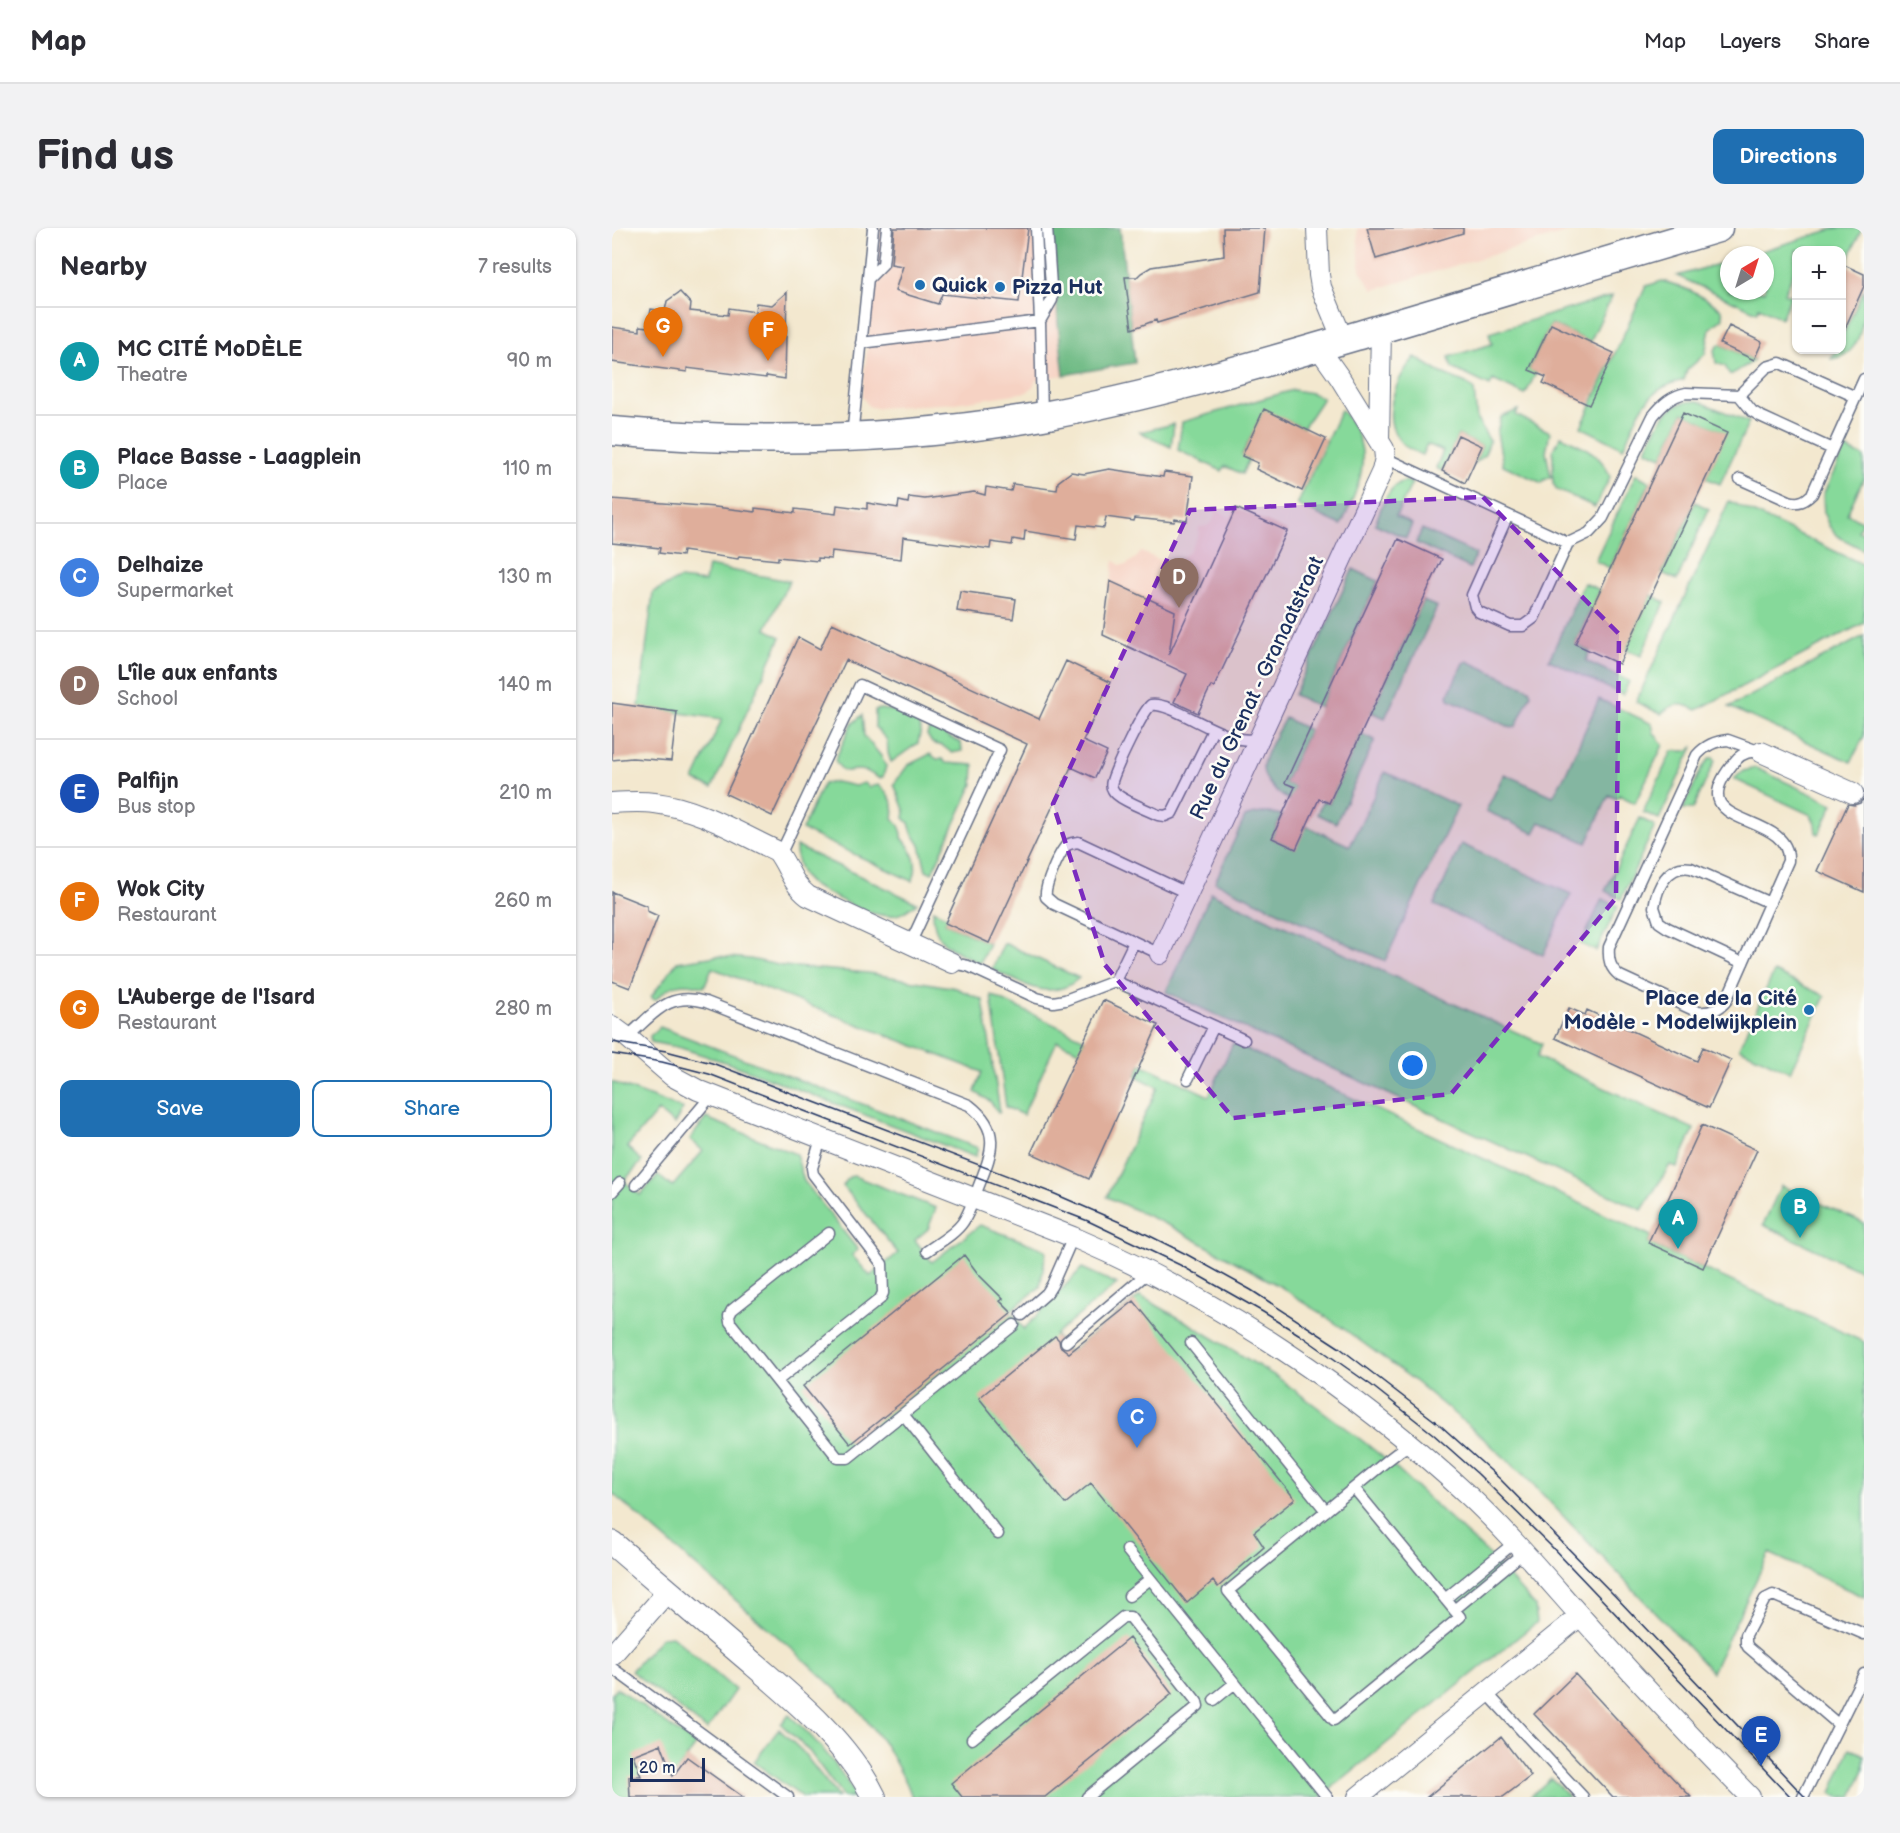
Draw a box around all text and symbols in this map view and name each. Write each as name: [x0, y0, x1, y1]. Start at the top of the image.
text: Map: [30, 25, 86, 58]
text: Map: [1644, 29, 1686, 54]
text: Layers: [1719, 29, 1781, 54]
text: Share: [1814, 29, 1870, 54]
button: Directions: [1713, 129, 1864, 184]
text: Find us: [36, 131, 174, 182]
north arrow: [1720, 246, 1774, 300]
map controls: [1792, 246, 1846, 354]
button: +: [1792, 246, 1846, 300]
text: Nearby: [60, 252, 147, 283]
text: 7 results: [478, 255, 552, 279]
place label: Quick: [932, 273, 987, 298]
place label: Pizza Hut: [1012, 275, 1103, 300]
marker: Quick: [913, 278, 927, 292]
marker: Pizza Hut: [993, 280, 1007, 294]
button: −: [1792, 300, 1846, 354]
pin: G: [644, 308, 682, 357]
pin: F: [748, 312, 788, 361]
text: MC CITÉ MoDÈLE: [117, 336, 302, 363]
text: A: [73, 349, 86, 373]
text: 90 m: [507, 349, 552, 373]
text: Theatre: [117, 363, 188, 387]
text: Place Basse - Laagplein: [117, 444, 361, 471]
text: B: [72, 457, 87, 481]
text: 110 m: [503, 457, 552, 481]
text: Place: [117, 471, 168, 495]
text: Delhaize: [117, 552, 203, 579]
street label: Rue du Grenat - Granaatstraat: [1185, 552, 1329, 824]
pin: D: [1160, 558, 1198, 608]
text: C: [72, 565, 87, 589]
text: 130 m: [498, 565, 552, 589]
text: Supermarket: [117, 579, 233, 603]
text: L'île aux enfants: [117, 660, 278, 687]
text: D: [73, 673, 86, 697]
text: 140 m: [498, 673, 552, 697]
text: School: [117, 687, 178, 711]
text: Palfijn: [117, 768, 179, 795]
text: E: [73, 781, 86, 805]
text: 210 m: [499, 781, 552, 805]
text: Bus stop: [117, 795, 196, 819]
text: Wok City: [117, 876, 205, 903]
text: F: [73, 889, 86, 913]
text: 260 m: [494, 889, 552, 913]
text: Restaurant: [117, 903, 217, 927]
text: L'Auberge de l'Isard: [117, 984, 315, 1011]
place label: Place de la Cité Modèle - Modelwijkplein: [1564, 986, 1798, 1035]
text: G: [72, 997, 87, 1021]
text: 280 m: [495, 997, 552, 1021]
marker: Place de la Cité Modèle - Modelwijkplein: [1802, 1003, 1816, 1017]
text: Restaurant: [117, 1011, 217, 1035]
your location: [1398, 1051, 1427, 1080]
button: Save: [60, 1080, 300, 1137]
button: Share: [312, 1080, 552, 1137]
pin: B: [1780, 1188, 1820, 1238]
pin: A: [1658, 1200, 1698, 1249]
pin: C: [1118, 1398, 1156, 1448]
pin: E: [1742, 1716, 1780, 1766]
scale bar: [630, 1755, 705, 1782]
text: 20 m: [639, 1759, 675, 1778]

